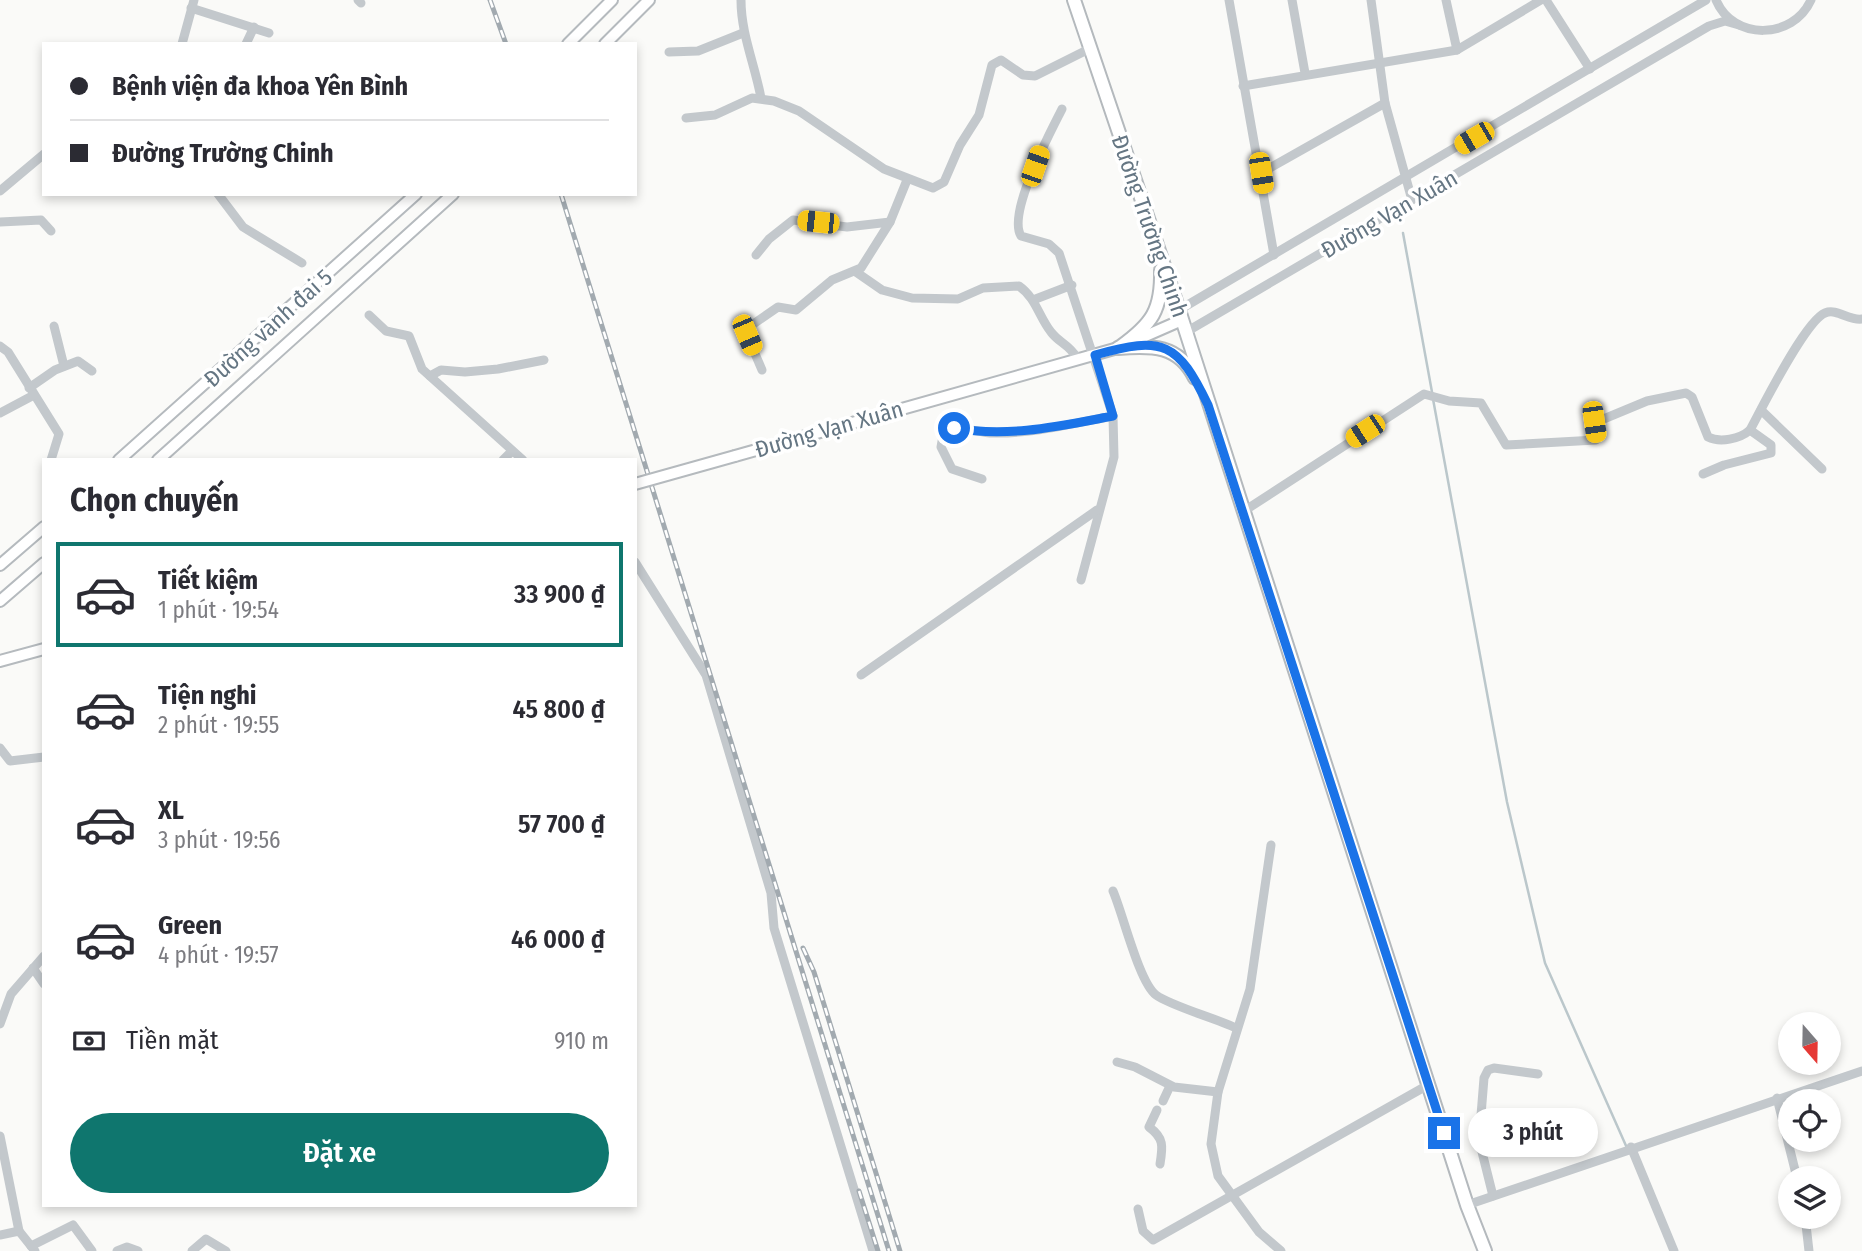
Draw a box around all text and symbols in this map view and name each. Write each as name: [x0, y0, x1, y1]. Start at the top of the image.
text: Bệnh viện đa khoa Yên Bình: [112, 71, 408, 102]
car: [1451, 118, 1498, 158]
street label: Đường Trường Chinh: [1106, 131, 1194, 321]
text: Đường Trường Chinh: [112, 138, 334, 169]
car: [1019, 143, 1052, 189]
car: [1248, 151, 1275, 195]
street label: Đường Vạn Xuân: [1316, 164, 1462, 264]
car: [797, 209, 840, 235]
street label: Đường vành đai 5: [198, 263, 338, 393]
car: [730, 312, 765, 358]
street label: Đường Vạn Xuân: [752, 394, 906, 464]
car: [1581, 400, 1608, 444]
car: [1342, 411, 1389, 451]
route start: [938, 412, 970, 444]
text: Chọn chuyến: [70, 481, 239, 519]
icon: car: [74, 563, 137, 626]
text: Tiết kiệm: [158, 565, 258, 596]
text: 33 900 ₫: [514, 579, 605, 610]
text: 1 phút · 19:54: [158, 596, 279, 624]
icon: car: [74, 678, 137, 741]
text: Tiện nghi: [158, 680, 257, 711]
text: 45 800 ₫: [512, 694, 605, 725]
text: 2 phút · 19:55: [158, 711, 279, 739]
icon: car: [74, 793, 137, 856]
text: XL: [158, 795, 184, 826]
text: 57 700 ₫: [518, 809, 605, 840]
text: 3 phút · 19:56: [158, 826, 280, 854]
icon: car: [74, 908, 137, 971]
text: Green: [158, 910, 222, 941]
text: 46 000 ₫: [511, 924, 605, 955]
text: 4 phút · 19:57: [158, 941, 279, 969]
north arrow: [1778, 1012, 1841, 1074]
map controls: [1778, 1012, 1841, 1229]
icon: cash: [70, 1022, 108, 1060]
text: Tiền mặt: [126, 1025, 218, 1056]
text: 910 m: [554, 1027, 609, 1055]
button: locate: [1778, 1089, 1841, 1152]
callout: 3 phút: [1468, 1108, 1598, 1158]
button: Đặt xe: [70, 1113, 609, 1193]
route end: [1428, 1117, 1460, 1149]
text: 3 phút: [1503, 1118, 1563, 1146]
button: layers: [1778, 1166, 1841, 1229]

